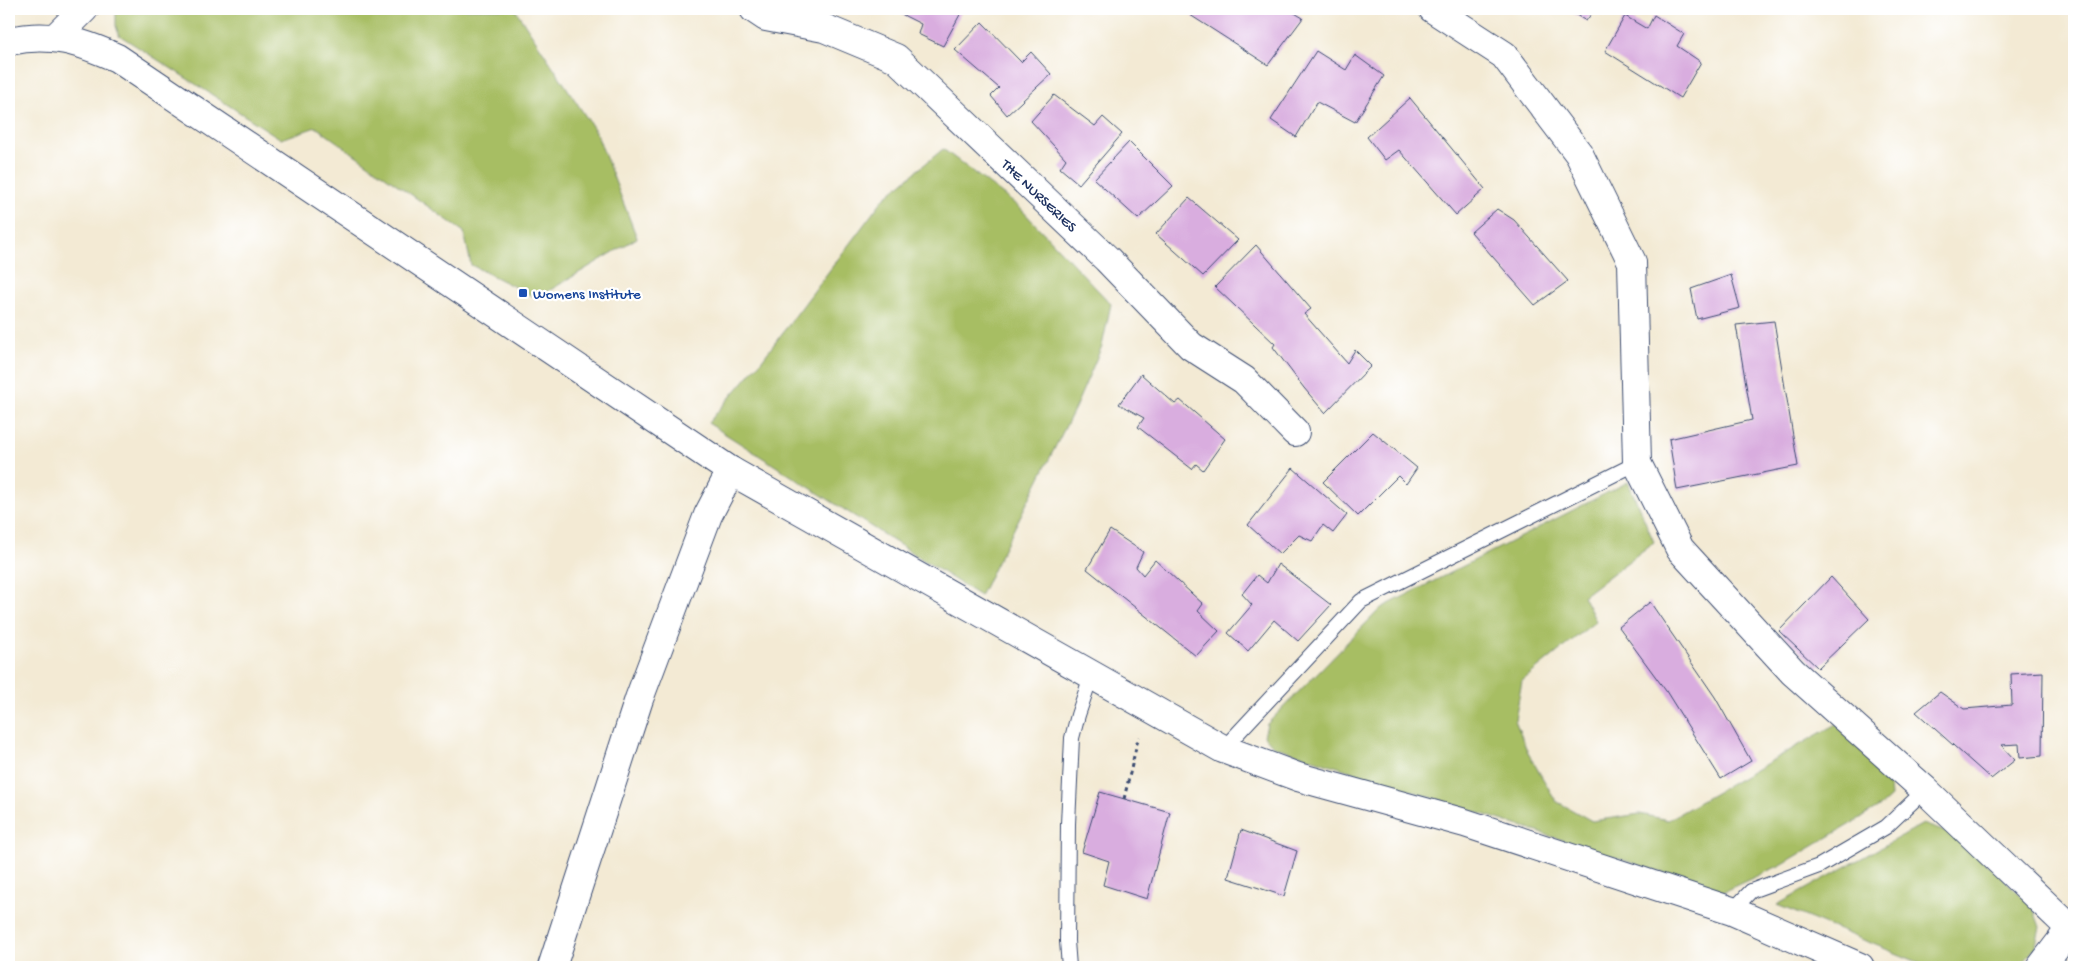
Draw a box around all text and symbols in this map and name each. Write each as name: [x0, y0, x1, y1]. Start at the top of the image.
street label: THE NURSERIES: [996, 155, 1080, 237]
place label: Womens Institute: [533, 286, 641, 304]
marker: Womens Institute: [517, 287, 529, 299]

